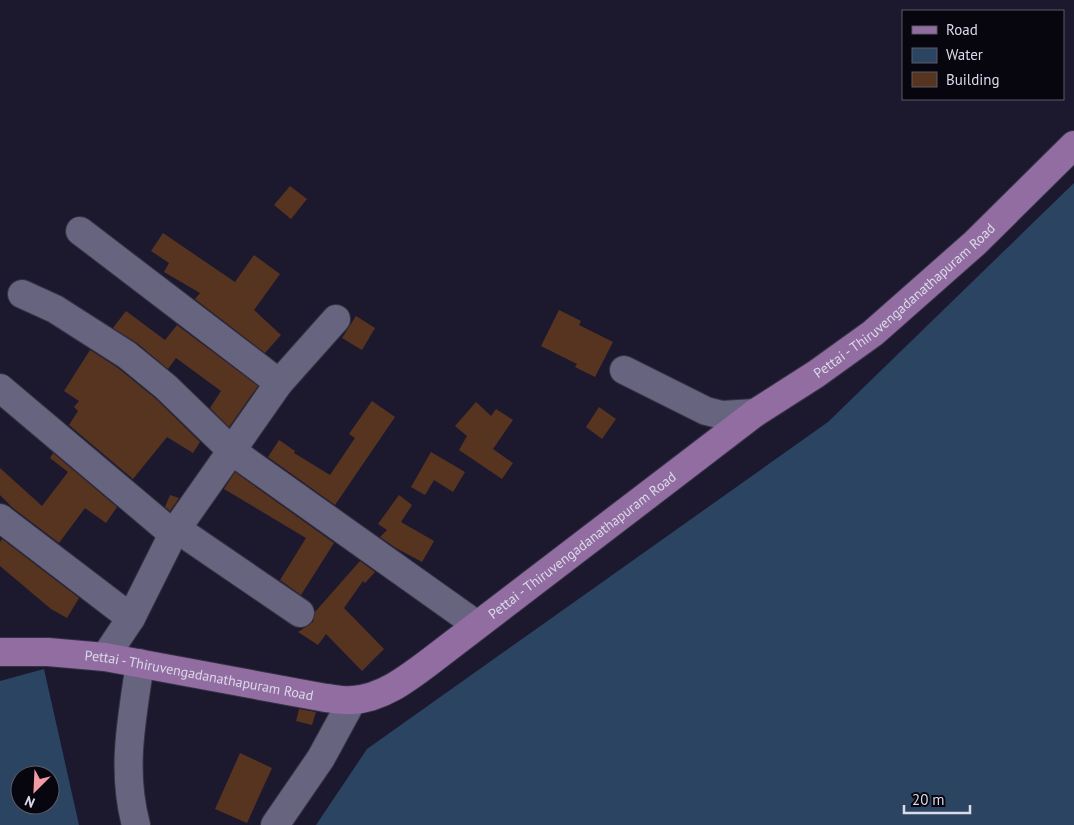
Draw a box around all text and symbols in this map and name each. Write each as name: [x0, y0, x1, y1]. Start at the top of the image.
legend: [902, 10, 1064, 100]
text: Road: [946, 20, 978, 39]
text: Water: [946, 45, 983, 64]
text: Building: [946, 70, 1000, 89]
street label: Pettai - Thiruvengadanathapuram Road: [810, 219, 999, 382]
street label: Pettai - Thiruvengadanathapuram Road: [484, 468, 680, 623]
street label: Pettai - Thiruvengadanathapuram Road: [84, 646, 315, 704]
north arrow: [10, 765, 60, 815]
scale bar: [904, 782, 970, 814]
text: 20 m: [912, 790, 945, 809]
text: N: [22, 792, 38, 812]

